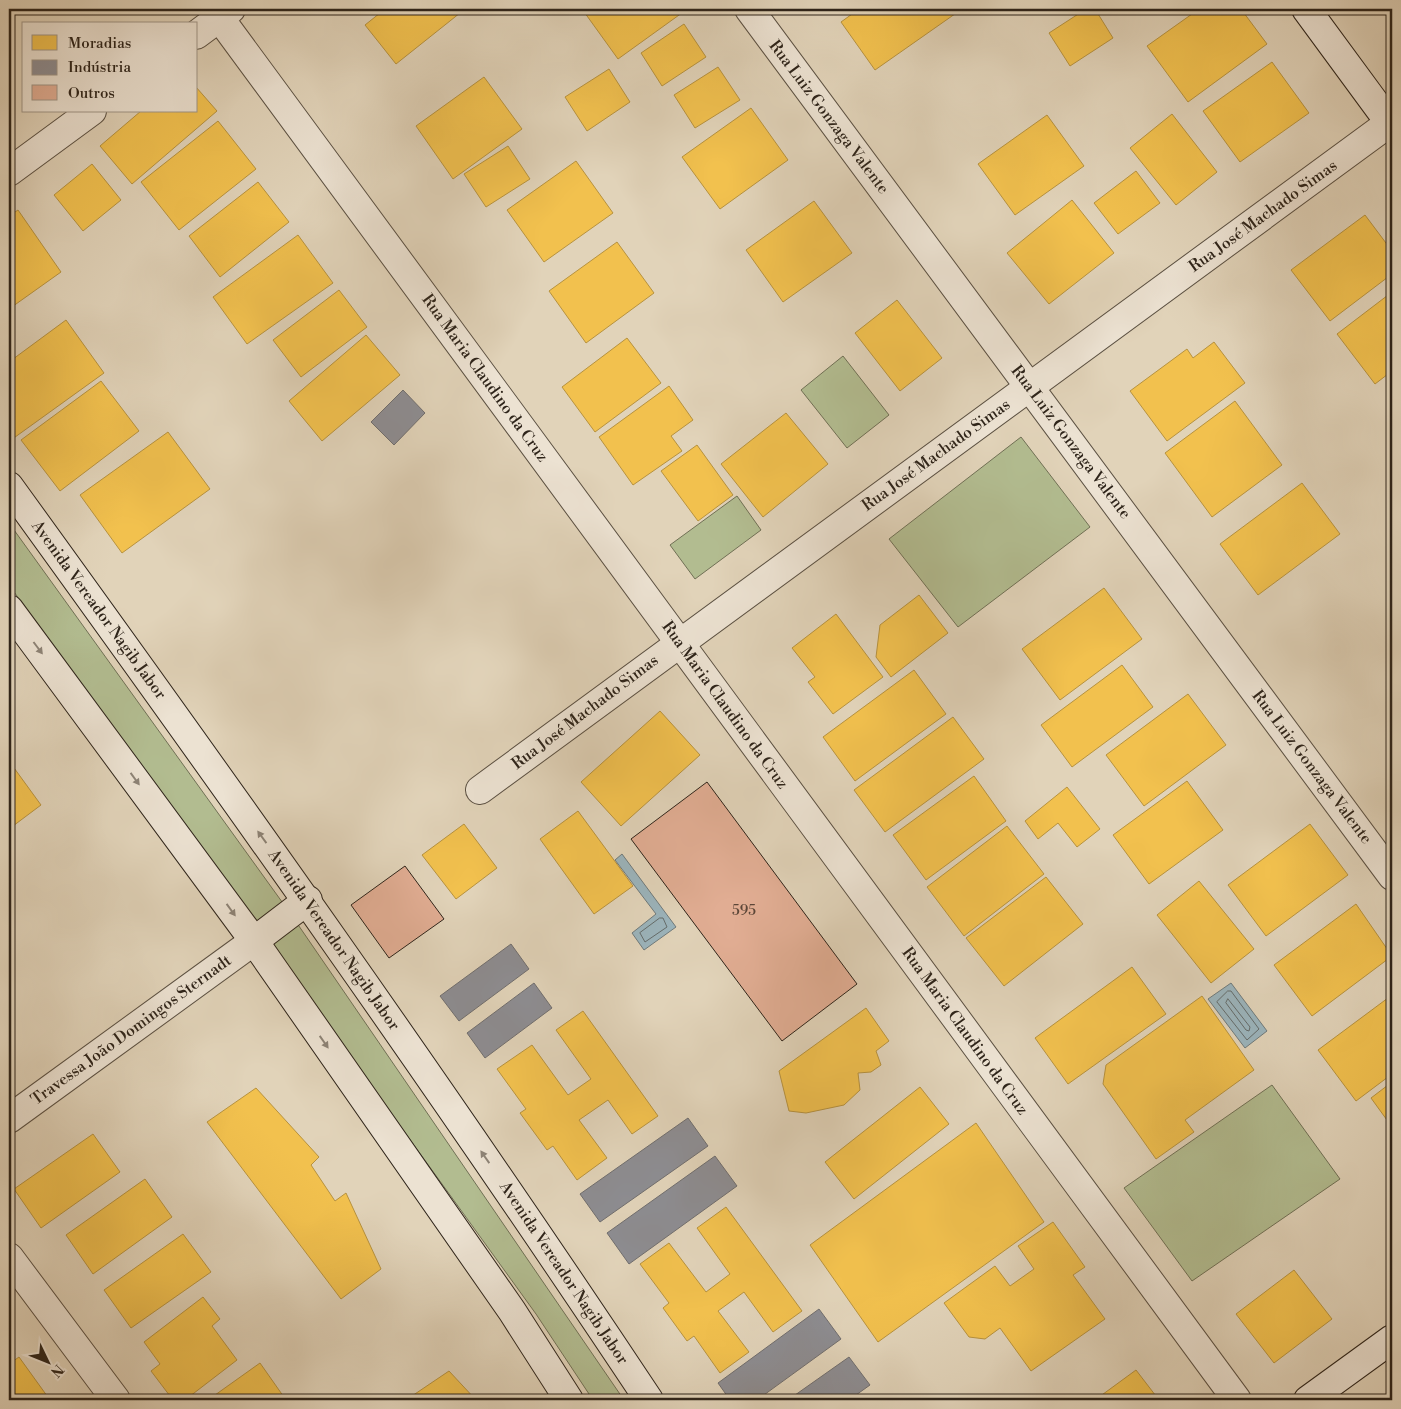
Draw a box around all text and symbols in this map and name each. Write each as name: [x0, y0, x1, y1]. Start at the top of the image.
legend: [22, 22, 198, 112]
text: Moradias: [68, 34, 131, 53]
street label: Rua Luiz Gonzaga Valente: [765, 36, 893, 198]
text: Indústria: [68, 58, 131, 77]
text: Outros: [68, 84, 115, 103]
street label: Rua José Machado Simas: [1185, 155, 1341, 277]
street label: Rua Maria Claudino da Cruz: [417, 290, 553, 466]
street label: Rua Luiz Gonzaga Valente: [1007, 361, 1135, 523]
street label: Rua José Machado Simas: [858, 394, 1014, 516]
street label: Avenida Vereador Nagib Jabor: [27, 516, 171, 703]
street label: Rua Maria Claudino da Cruz: [657, 617, 793, 793]
one-way arrow: [33, 641, 43, 655]
street label: Rua José Machado Simas: [508, 650, 662, 774]
street label: Rua Luiz Gonzaga Valente: [1248, 686, 1376, 848]
one-way arrow: [129, 772, 140, 785]
one-way arrow: [257, 830, 267, 844]
street label: Avenida Vereador Nagib Jabor: [263, 845, 404, 1034]
house number: 595: [732, 902, 756, 920]
one-way arrow: [226, 903, 236, 917]
street label: Rua Maria Claudino da Cruz: [897, 943, 1033, 1119]
street label: Travessa João Domingos Sternadt: [27, 950, 235, 1110]
one-way arrow: [319, 1036, 329, 1049]
one-way arrow: [480, 1150, 490, 1164]
street label: Avenida Vereador Nagib Jabor: [495, 1177, 633, 1368]
north arrow: [22, 1336, 72, 1386]
text: N: [46, 1360, 67, 1380]

